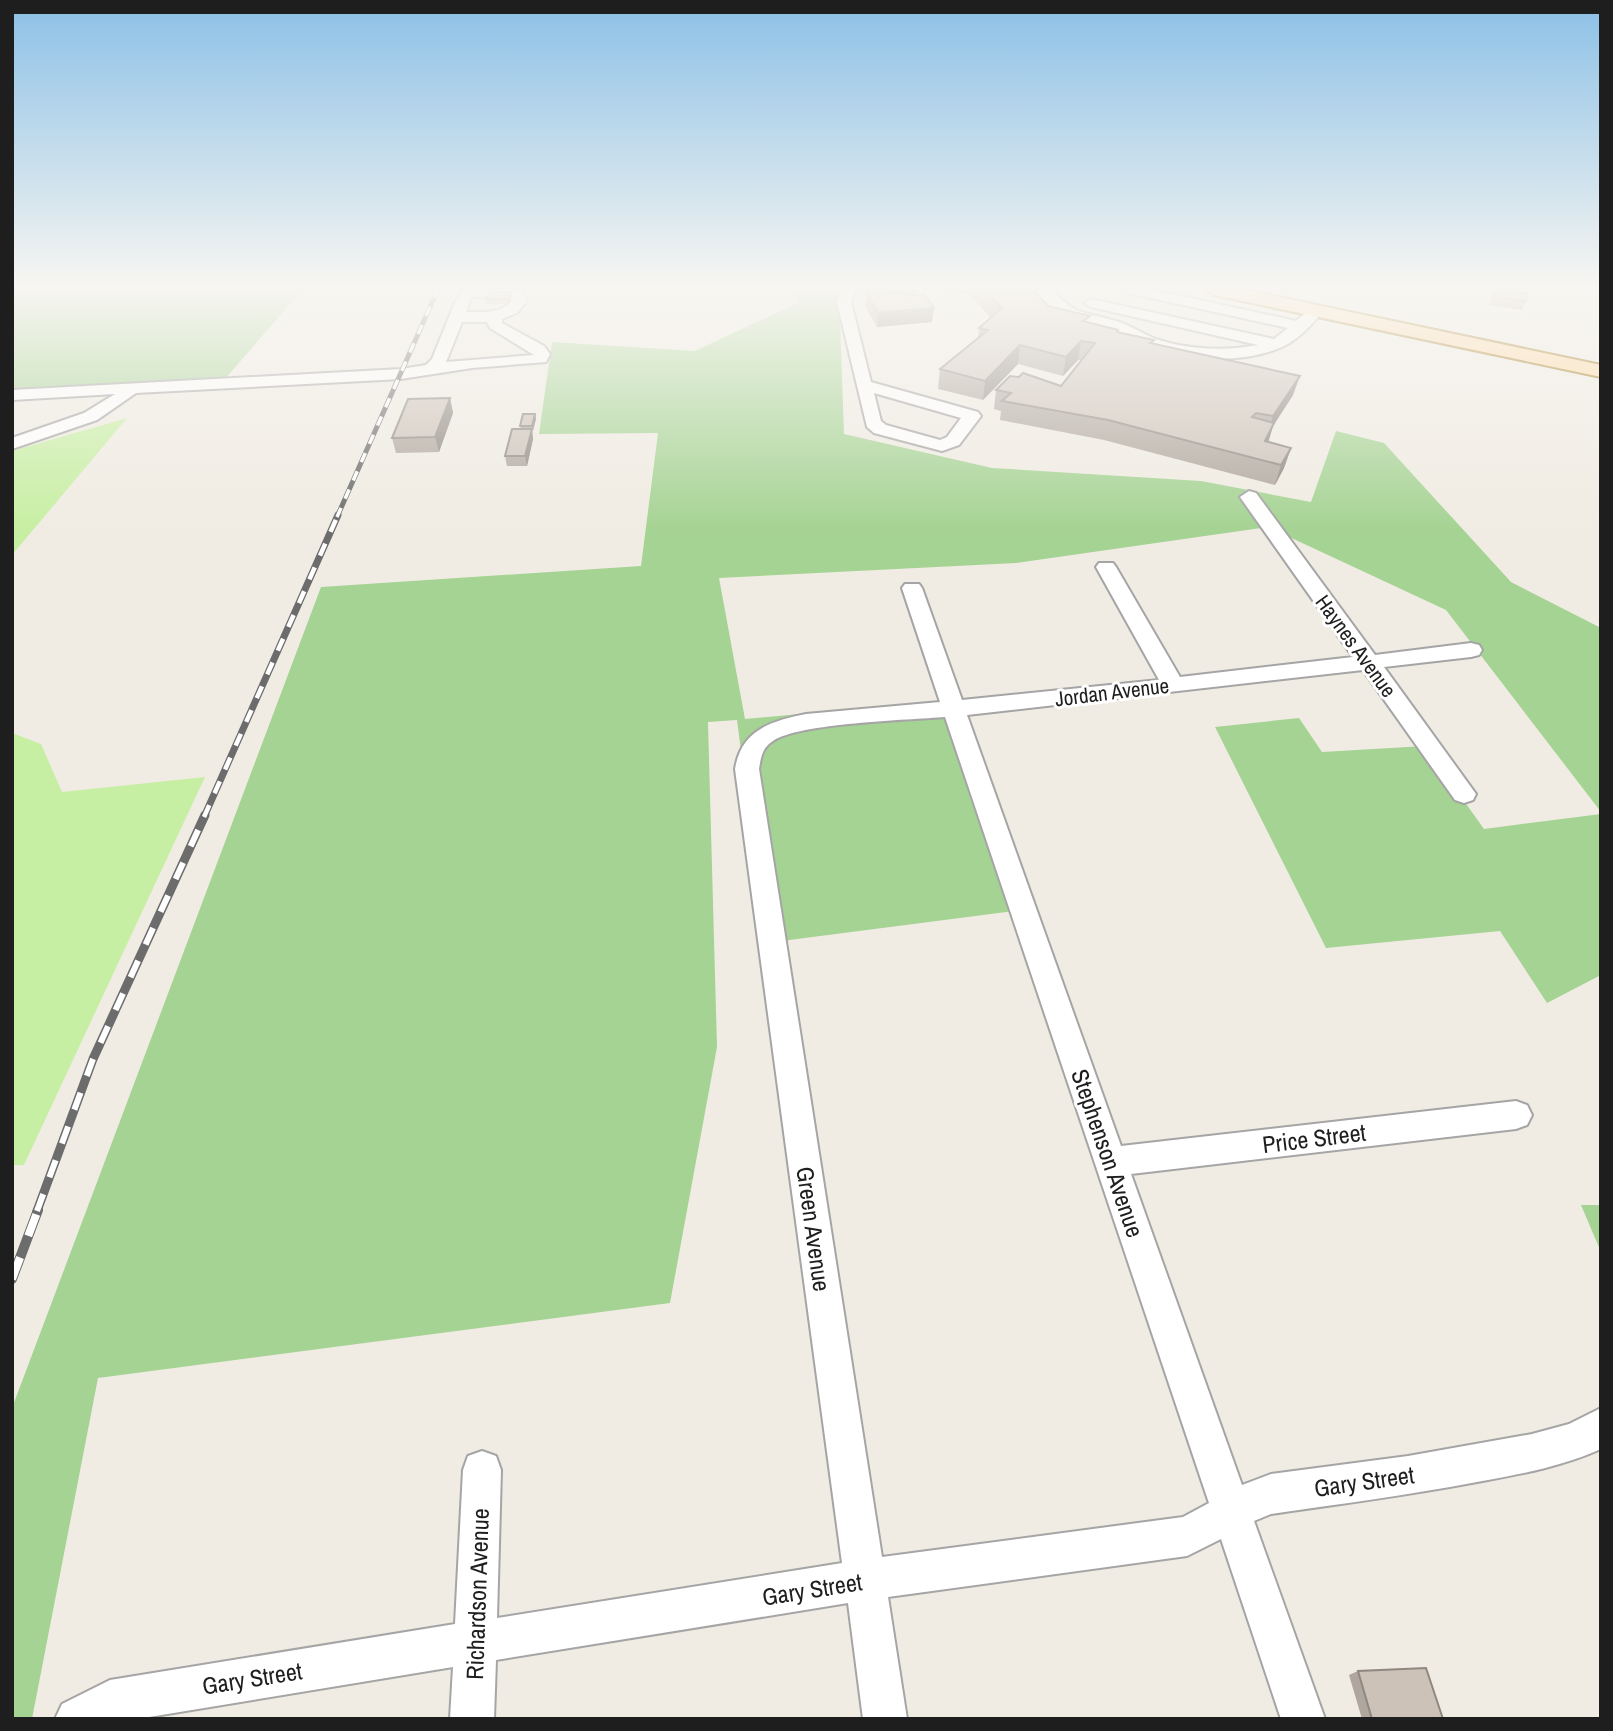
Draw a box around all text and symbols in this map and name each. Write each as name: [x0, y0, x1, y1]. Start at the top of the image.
street label: Haynes Avenue: [1309, 589, 1403, 703]
street label: Jordan Avenue: [1053, 671, 1171, 713]
street label: Stephenson Avenue: [1064, 1065, 1152, 1241]
street label: Price Street: [1260, 1116, 1368, 1160]
street label: Green Avenue: [789, 1165, 839, 1293]
street label: Gary Street: [1312, 1458, 1417, 1504]
street label: Richardson Avenue: [458, 1508, 496, 1680]
street label: Gary Street: [760, 1565, 865, 1613]
street label: Gary Street: [200, 1654, 305, 1702]

